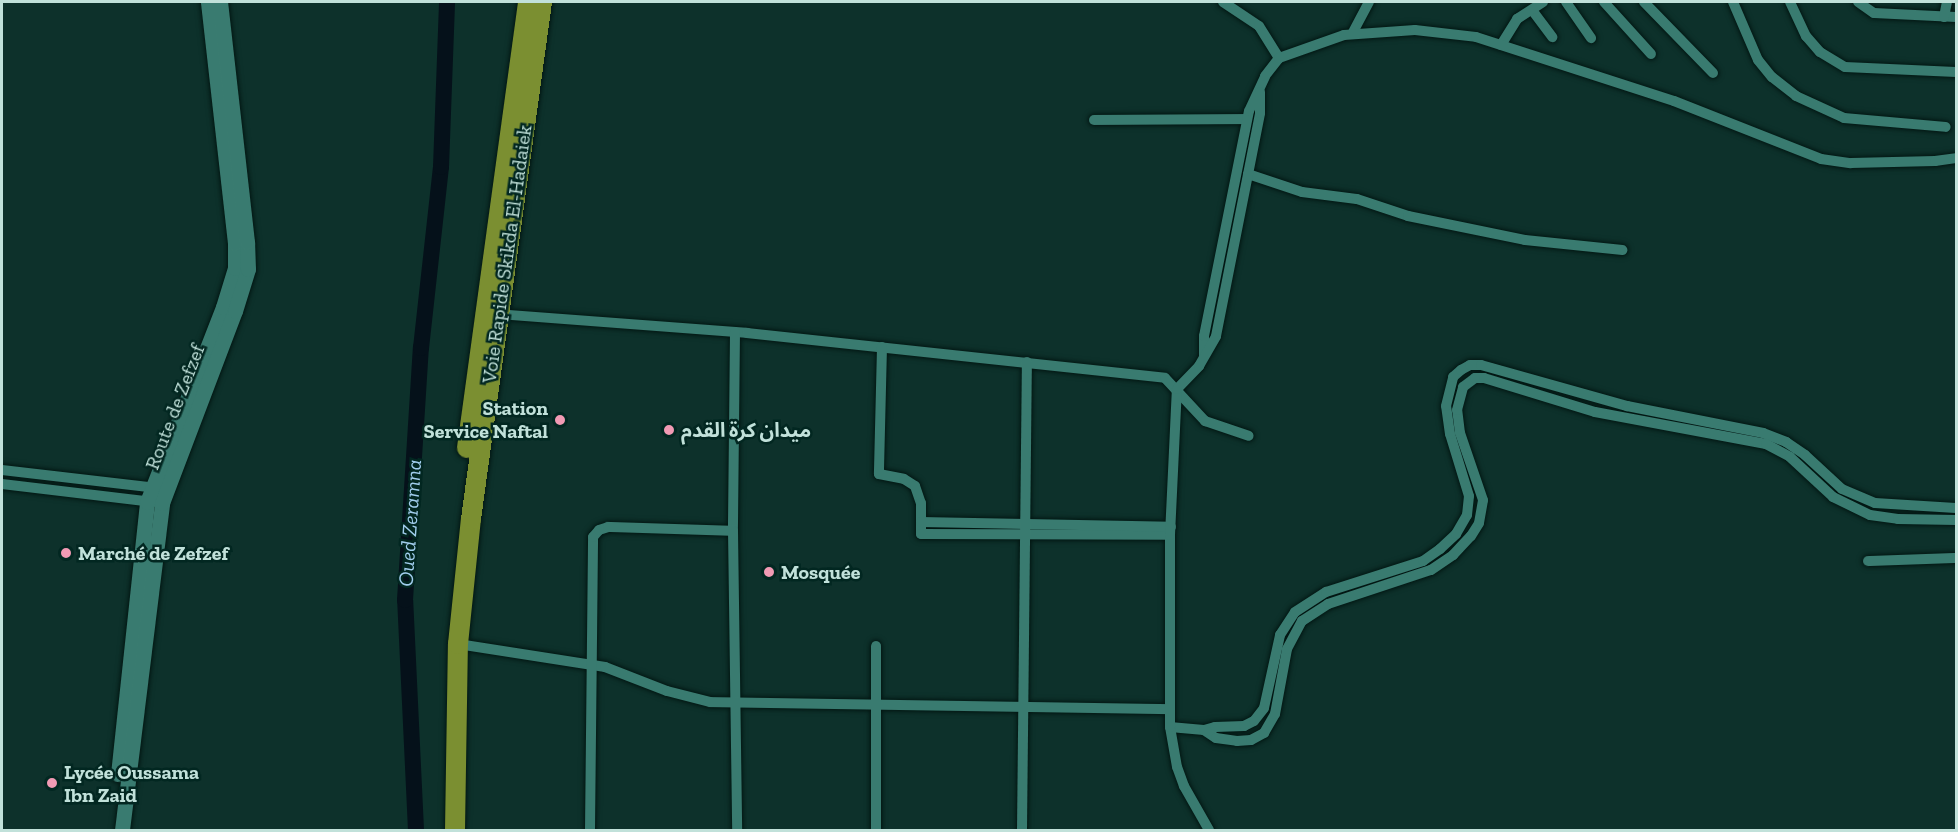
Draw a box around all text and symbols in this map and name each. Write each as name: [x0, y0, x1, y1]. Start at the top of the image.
street label: Voie Rapide Skikda El-Hadaiek: [477, 123, 537, 385]
street label: Route de Zefzef: [140, 341, 210, 473]
place label: Station Service Naftal: [424, 396, 548, 443]
marker: Station Service Naftal: [553, 413, 567, 427]
place label: ميدان كرة القدم: [681, 418, 811, 442]
marker: ميدان كرة القدم: [662, 423, 676, 437]
water label: Oued Zeramna: [393, 459, 427, 587]
place label: Marché de Zefzef: [78, 541, 228, 565]
marker: Marché de Zefzef: [59, 546, 73, 560]
place label: Mosquée: [781, 560, 860, 584]
marker: Mosquée: [762, 565, 776, 579]
place label: Lycée Oussama Ibn Zaid: [64, 760, 199, 807]
marker: Lycée Oussama Ibn Zaid: [45, 776, 59, 790]

